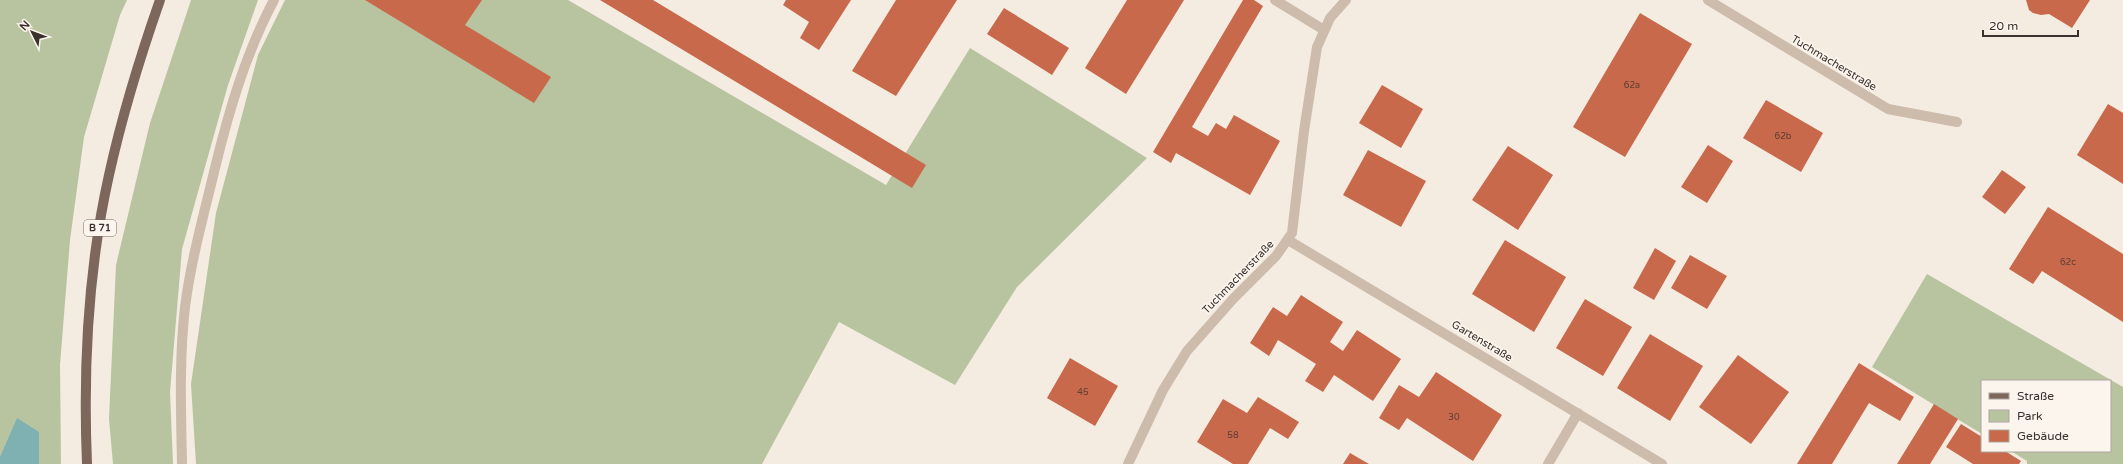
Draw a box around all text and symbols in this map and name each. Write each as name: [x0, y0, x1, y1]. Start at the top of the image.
north arrow: [12, 12, 52, 52]
scale bar: [1983, 12, 2078, 38]
text: N: [17, 18, 33, 33]
text: 20 m: [1989, 19, 2018, 33]
street label: Tuchmacherstraße: [1789, 32, 1879, 94]
house number: 62a: [1624, 80, 1640, 91]
house number: 62b: [1775, 131, 1792, 142]
road number: B 71: [84, 220, 116, 236]
street label: Tuchmacherstraße: [1200, 237, 1276, 317]
house number: 62c: [2060, 257, 2076, 268]
street label: Gartenstraße: [1449, 318, 1515, 364]
legend: [1981, 380, 2111, 452]
house number: 45: [1077, 387, 1089, 398]
text: Straße: [2017, 389, 2054, 403]
text: Park: [2017, 409, 2043, 423]
house number: 30: [1448, 412, 1460, 423]
text: Gebäude: [2017, 429, 2069, 443]
house number: 58: [1227, 430, 1239, 441]

